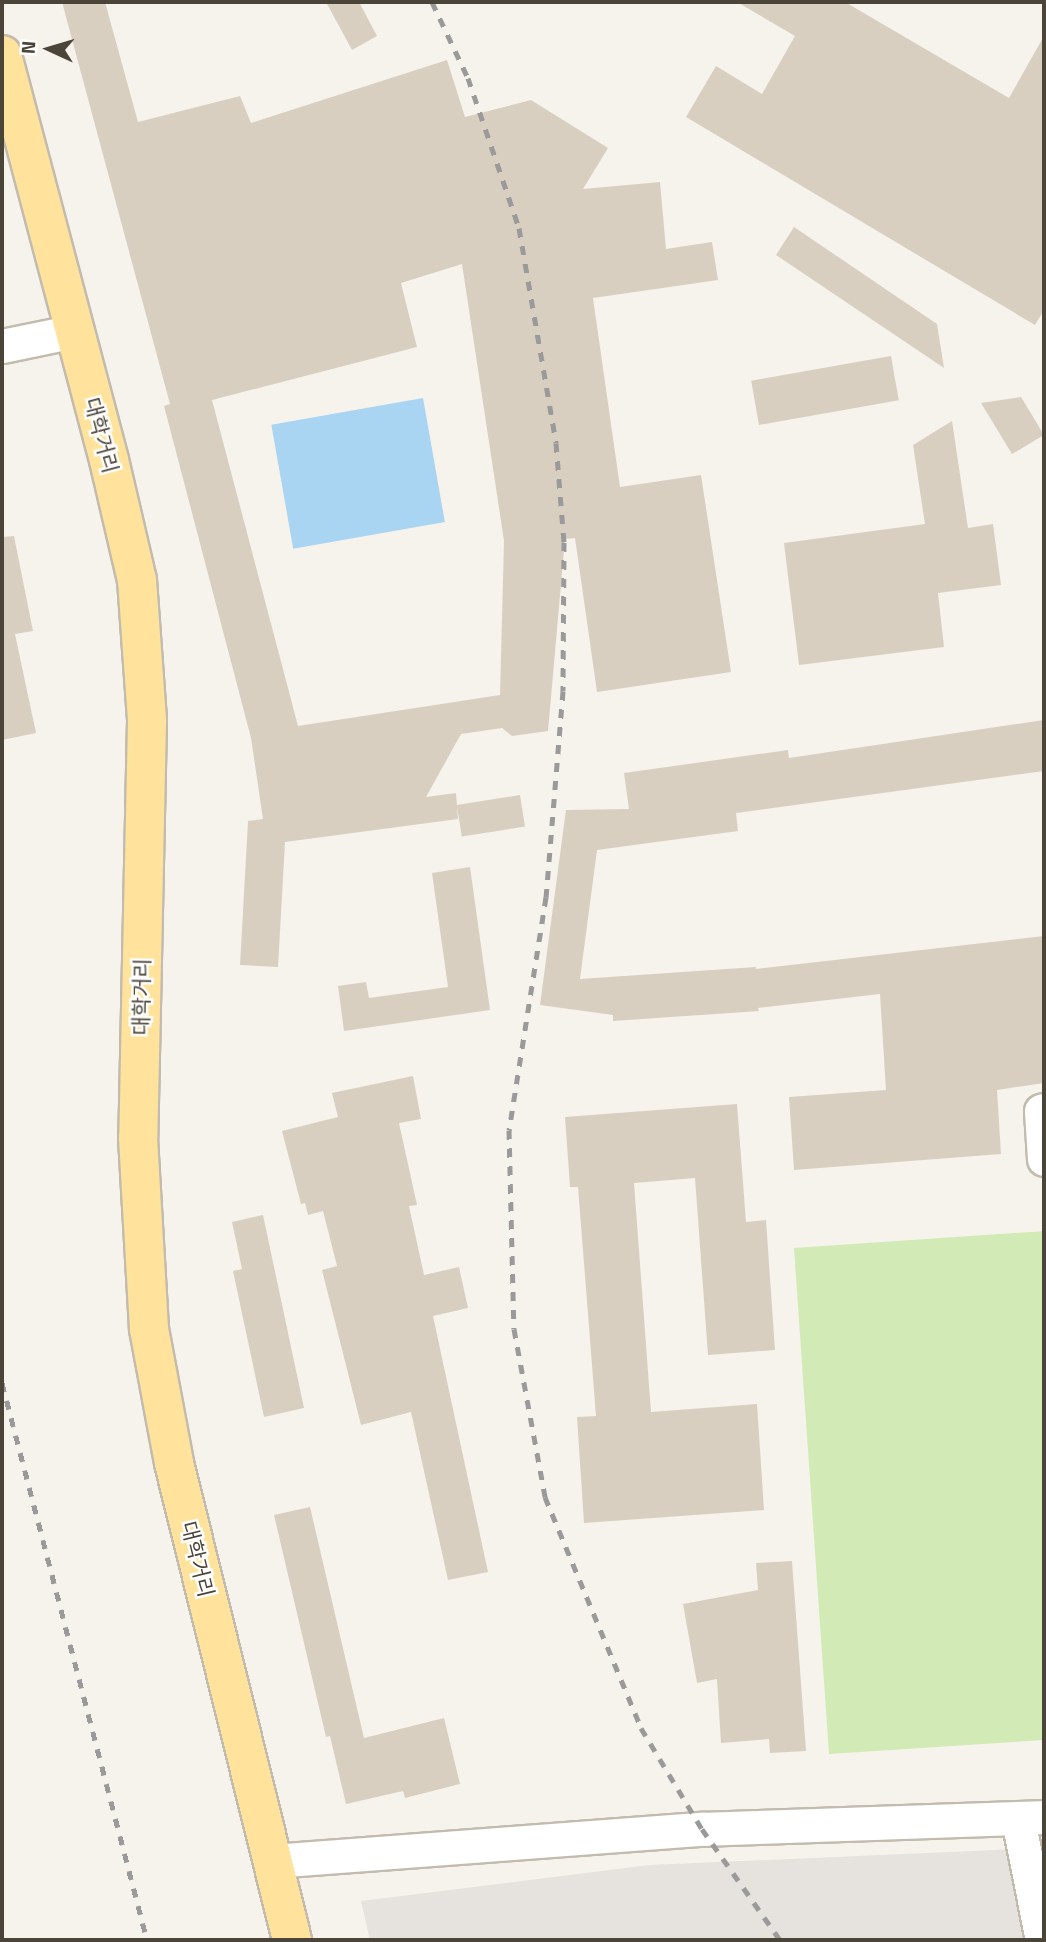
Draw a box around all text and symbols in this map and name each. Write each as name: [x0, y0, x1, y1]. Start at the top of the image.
north arrow: [14, 14, 84, 84]
text: N: [13, 40, 42, 55]
street label: 대학거리: [80, 394, 124, 476]
street label: 대학거리: [128, 958, 154, 1036]
street label: 대학거리: [176, 1518, 220, 1600]

